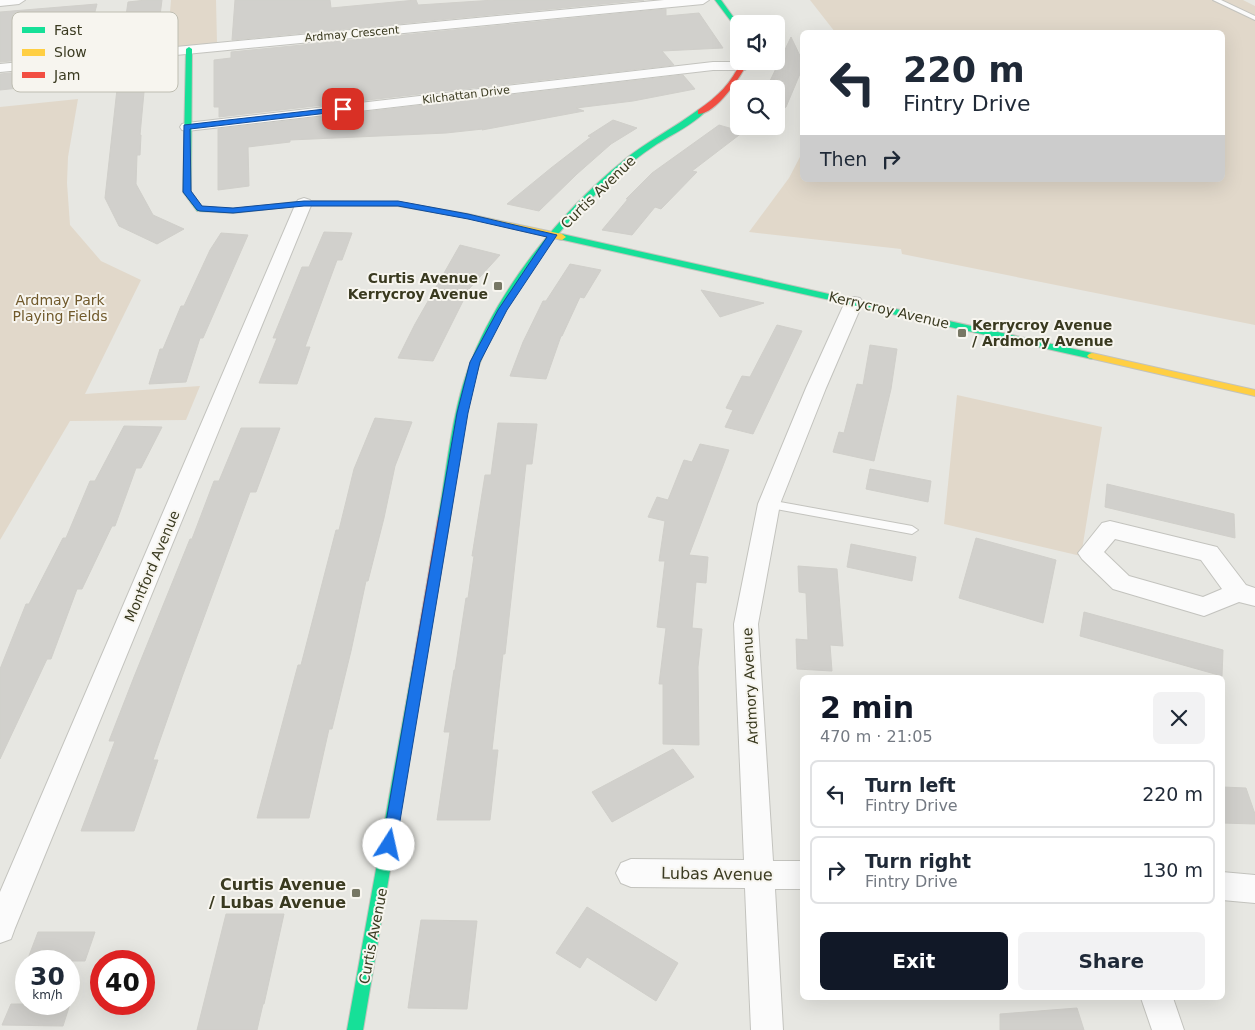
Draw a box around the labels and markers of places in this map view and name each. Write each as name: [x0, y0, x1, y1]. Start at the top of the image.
pin: [322, 88, 364, 130]
place label: Curtis Avenue / Kerrycroy Avenue: [348, 270, 489, 302]
marker: Curtis Avenue / Kerrycroy Avenue: [492, 280, 504, 292]
place label: Kerrycroy Avenue / Ardmory Avenue: [972, 317, 1113, 349]
marker: Kerrycroy Avenue / Ardmory Avenue: [956, 327, 968, 339]
place label: Curtis Avenue / Lubas Avenue: [209, 875, 346, 912]
marker: Curtis Avenue / Lubas Avenue: [350, 887, 362, 899]

